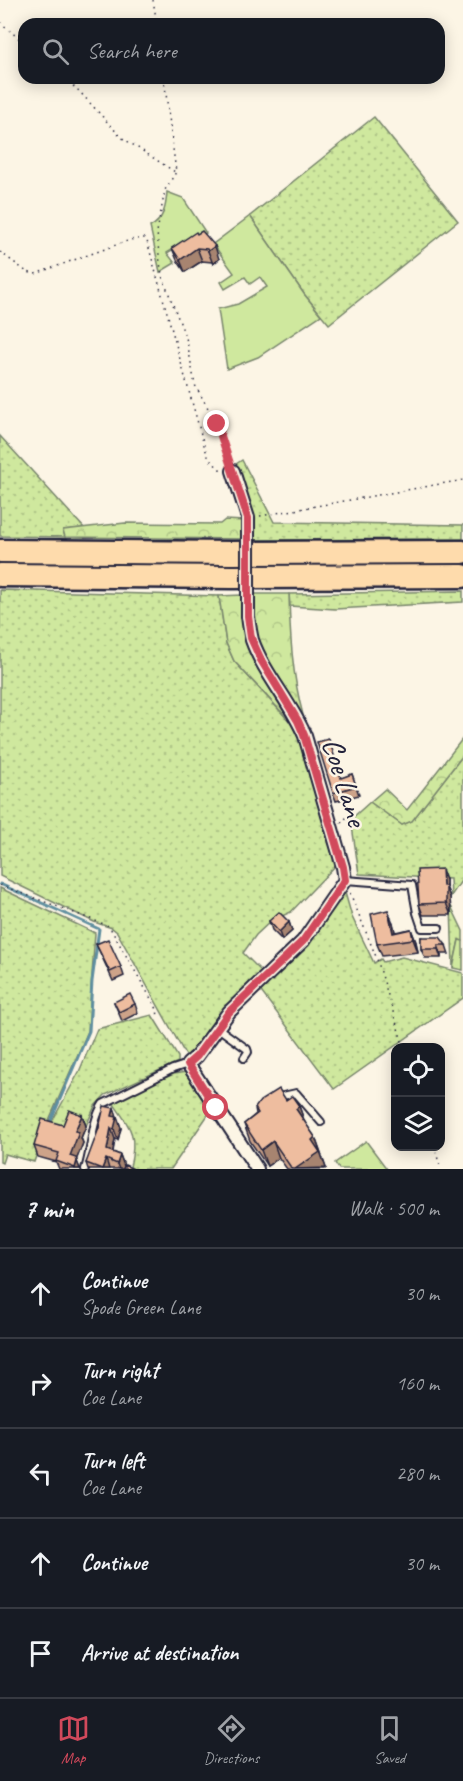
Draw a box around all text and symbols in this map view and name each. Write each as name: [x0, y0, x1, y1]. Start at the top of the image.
search box: [18, 18, 445, 84]
icon: search: [39, 35, 72, 68]
text: Search here: [87, 37, 177, 65]
route end: [203, 410, 229, 436]
street label: Coe Lane: [314, 733, 377, 833]
map controls: [391, 1043, 445, 1151]
button: locate: [391, 1043, 445, 1097]
route start: [202, 1094, 228, 1120]
button: layers: [391, 1097, 445, 1151]
text: 7 min: [24, 1192, 74, 1225]
text: Walk · 500 m: [349, 1196, 439, 1221]
text: Continue: [81, 1267, 147, 1295]
icon: ahead: [24, 1277, 57, 1310]
text: 30 m: [405, 1281, 439, 1306]
text: Spode Green Lane: [81, 1295, 201, 1320]
text: Turn right: [81, 1357, 158, 1385]
icon: right: [24, 1367, 57, 1400]
text: 160 m: [396, 1371, 439, 1396]
text: Coe Lane: [81, 1385, 141, 1410]
text: Turn left: [81, 1447, 145, 1475]
icon: left: [24, 1457, 57, 1490]
text: 280 m: [396, 1461, 439, 1486]
text: Coe Lane: [81, 1475, 141, 1500]
icon: ahead: [24, 1547, 57, 1580]
text: Continue: [81, 1549, 147, 1577]
text: 30 m: [405, 1551, 439, 1576]
icon: arrive: [24, 1637, 57, 1670]
text: Arrive at destination: [81, 1639, 238, 1667]
tab: Map: [57, 1712, 90, 1768]
tab: Directions: [204, 1712, 259, 1768]
tab: Saved: [373, 1712, 406, 1768]

